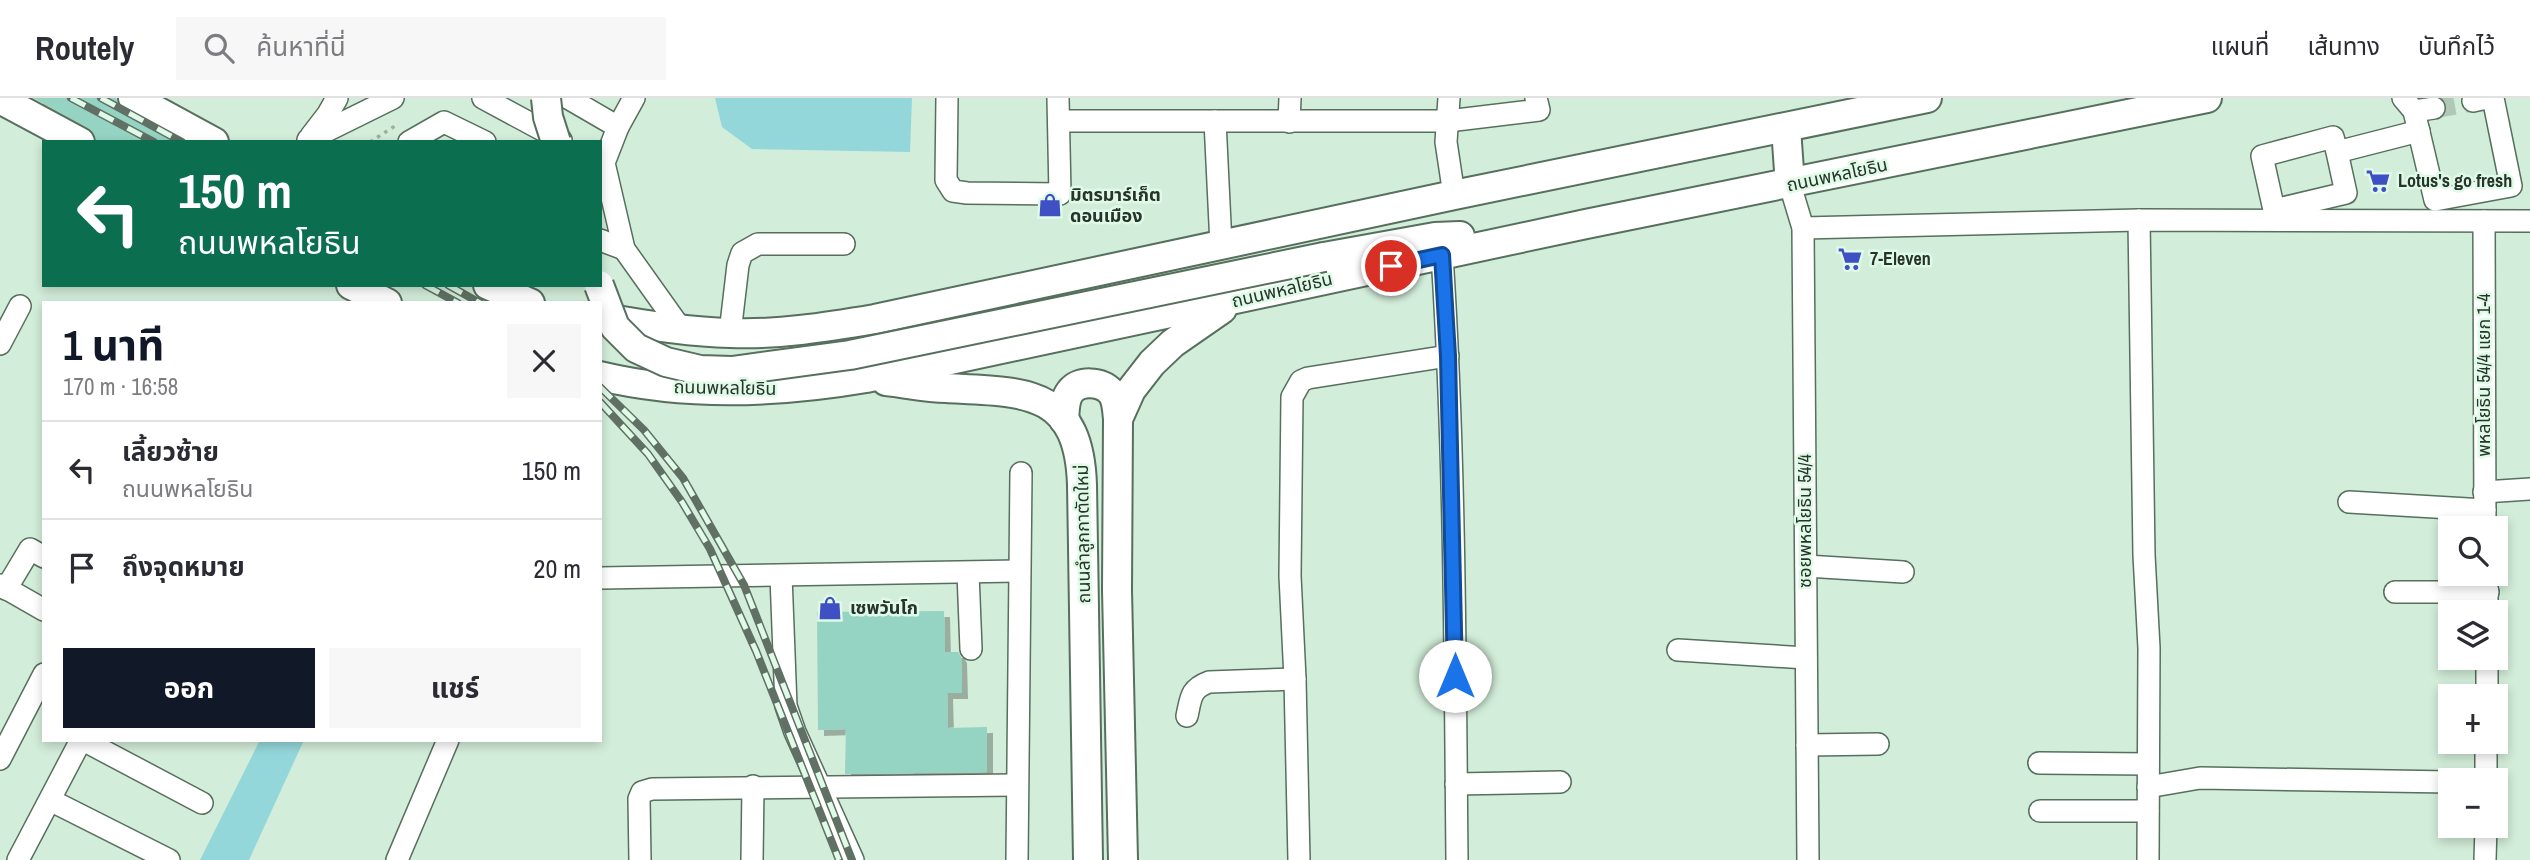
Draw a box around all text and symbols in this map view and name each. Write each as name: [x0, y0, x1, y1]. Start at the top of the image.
search box: [176, 17, 666, 80]
text: Routely: [35, 26, 134, 70]
icon: search: [200, 29, 238, 67]
text: ค้นหาที่นี่: [256, 29, 346, 64]
text: แผนที่: [2211, 30, 2269, 62]
text: เส้นทาง: [2307, 30, 2380, 62]
text: บันทึกไว้: [2418, 30, 2495, 62]
street label: ถนนพหลโยธิน: [1784, 152, 1890, 197]
text: 150 m: [178, 157, 292, 223]
supermarket icon: Lotus's go fresh: [2364, 167, 2392, 195]
icon: left: [63, 168, 154, 259]
place label: Lotus's go fresh: [2398, 168, 2512, 193]
place label: มิตรมาร์เก็ต ดอนเมือง: [1070, 182, 1161, 228]
shop icon: มิตรมาร์เก็ต ดอนเมือง: [1036, 191, 1064, 219]
text: ถนนพหลโยธิน: [178, 221, 361, 264]
pin: [1361, 236, 1421, 296]
supermarket icon: 7-Eleven: [1836, 245, 1864, 273]
place label: 7-Eleven: [1870, 246, 1931, 271]
icon: arrive: [1372, 247, 1410, 285]
street label: ถนนพหลโยธิน: [1229, 266, 1335, 313]
street label: พหลโยธิน 54/4 แยก 1-4: [2471, 293, 2496, 457]
text: 1 นาที: [63, 317, 164, 373]
button: close: [507, 324, 581, 398]
text: 170 m · 16:58: [63, 371, 178, 402]
street label: ถนนพหลโยธิน: [673, 374, 777, 401]
text: เลี้ยวซ้าย: [122, 434, 219, 469]
icon: left: [63, 451, 101, 489]
text: 150 m: [522, 453, 581, 488]
street label: ซอยพหลโยธิน 54/4: [1792, 454, 1817, 588]
street label: ถนนลำลูกกาตัดใหม่: [1069, 464, 1096, 604]
text: ถนนพหลโยธิน: [122, 473, 253, 504]
map controls: [2438, 516, 2508, 838]
button: search: [2438, 516, 2508, 586]
icon: arrive: [63, 549, 101, 587]
text: ถึงจุดหมาย: [122, 549, 245, 584]
text: 20 m: [534, 551, 581, 586]
shop icon: เซพวันโก: [816, 594, 844, 622]
place label: เซพวันโก: [850, 595, 918, 620]
button: layers: [2438, 600, 2508, 670]
position arrow: [1418, 639, 1492, 713]
button: ออก: [63, 648, 315, 728]
button: แชร์: [329, 648, 581, 728]
button: +: [2438, 684, 2508, 754]
button: −: [2438, 768, 2508, 838]

